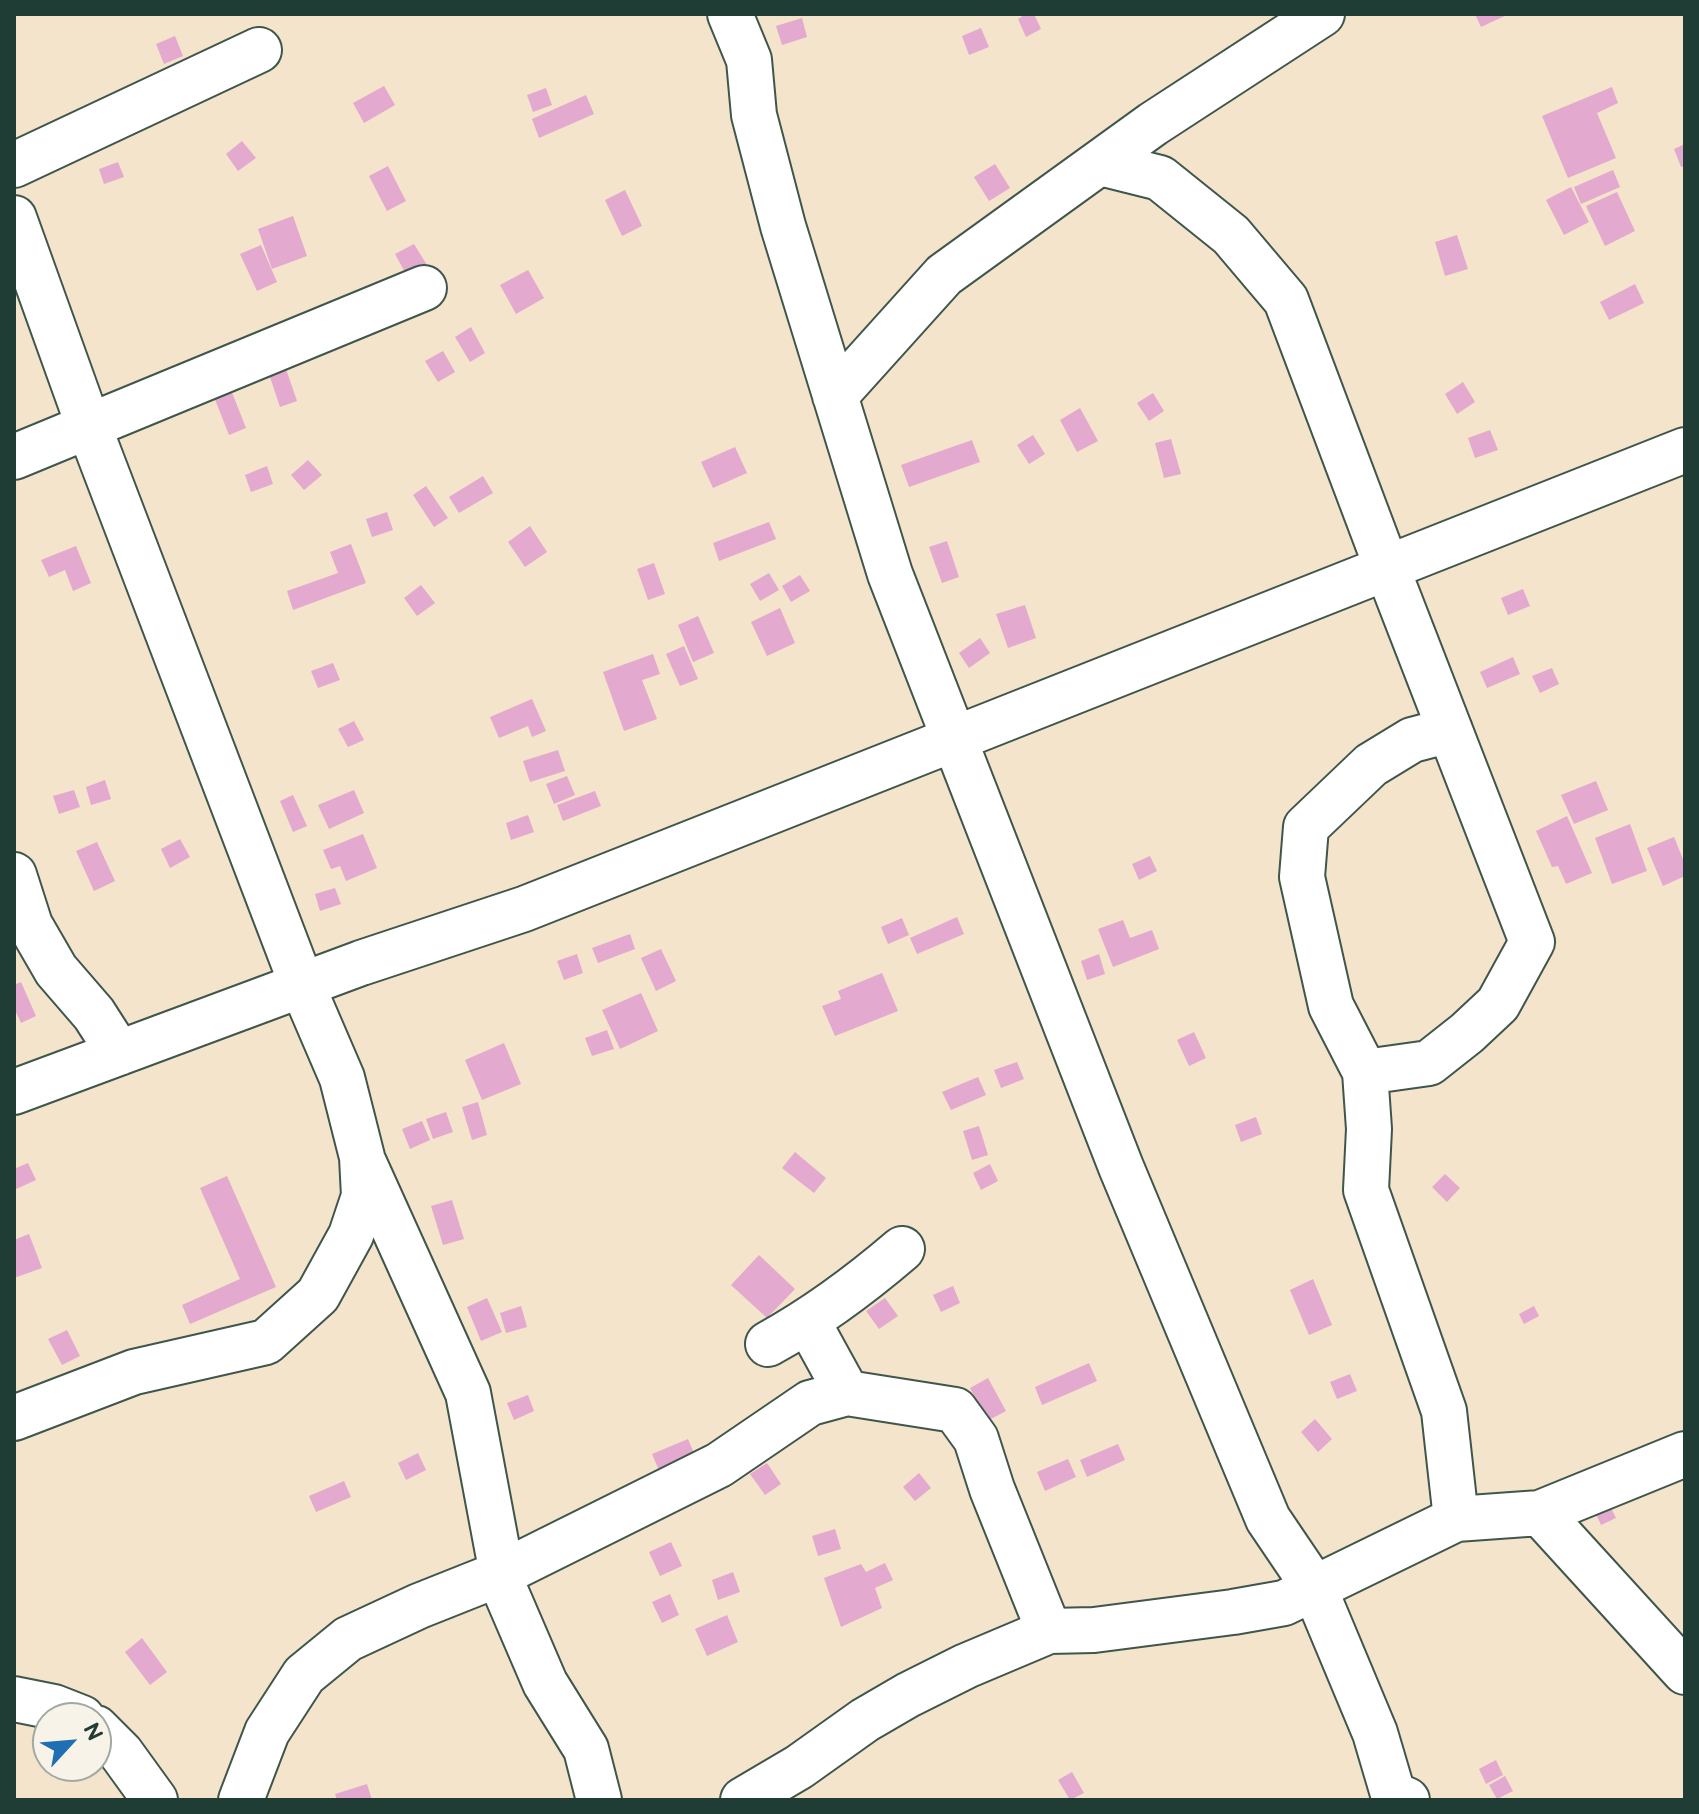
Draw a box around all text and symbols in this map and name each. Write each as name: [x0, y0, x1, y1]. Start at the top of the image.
north arrow: [32, 1702, 112, 1782]
text: N: [76, 1719, 108, 1745]

